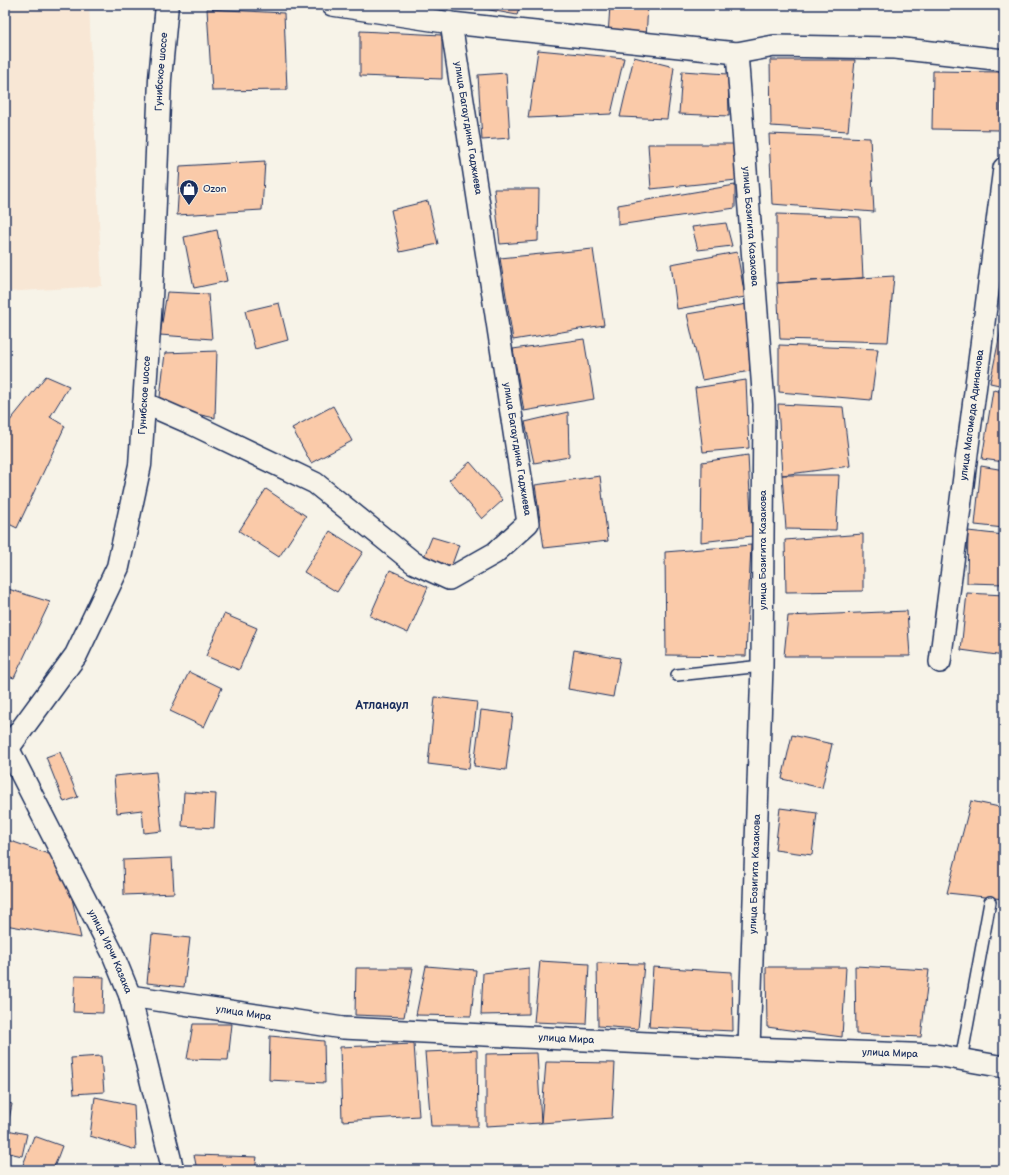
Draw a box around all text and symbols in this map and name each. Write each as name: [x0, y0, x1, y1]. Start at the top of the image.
street label: Гунибское шоссе: [153, 31, 170, 111]
street label: улица Багаутдина Гаджиева: [452, 61, 484, 196]
street label: улица Бозигита Казакова: [740, 166, 761, 287]
shop icon: Ozon: [178, 178, 200, 206]
place label: Ozon: [203, 183, 227, 195]
street label: улица Магомеда Адинанова: [958, 349, 986, 481]
street label: Гунибское шоссе: [136, 355, 153, 435]
street label: улица Багаутдина Гаджиева: [501, 382, 533, 517]
street label: улица Бозигита Казакова: [757, 490, 769, 610]
district label: Атланаул: [354, 698, 409, 713]
street label: улица Бозигита Казакова: [747, 814, 763, 934]
street label: улица Ирчи Казака: [85, 908, 134, 995]
street label: улица Мира: [215, 1003, 272, 1023]
street label: улица Мира: [538, 1032, 595, 1046]
street label: улица Мира: [862, 1046, 918, 1060]

